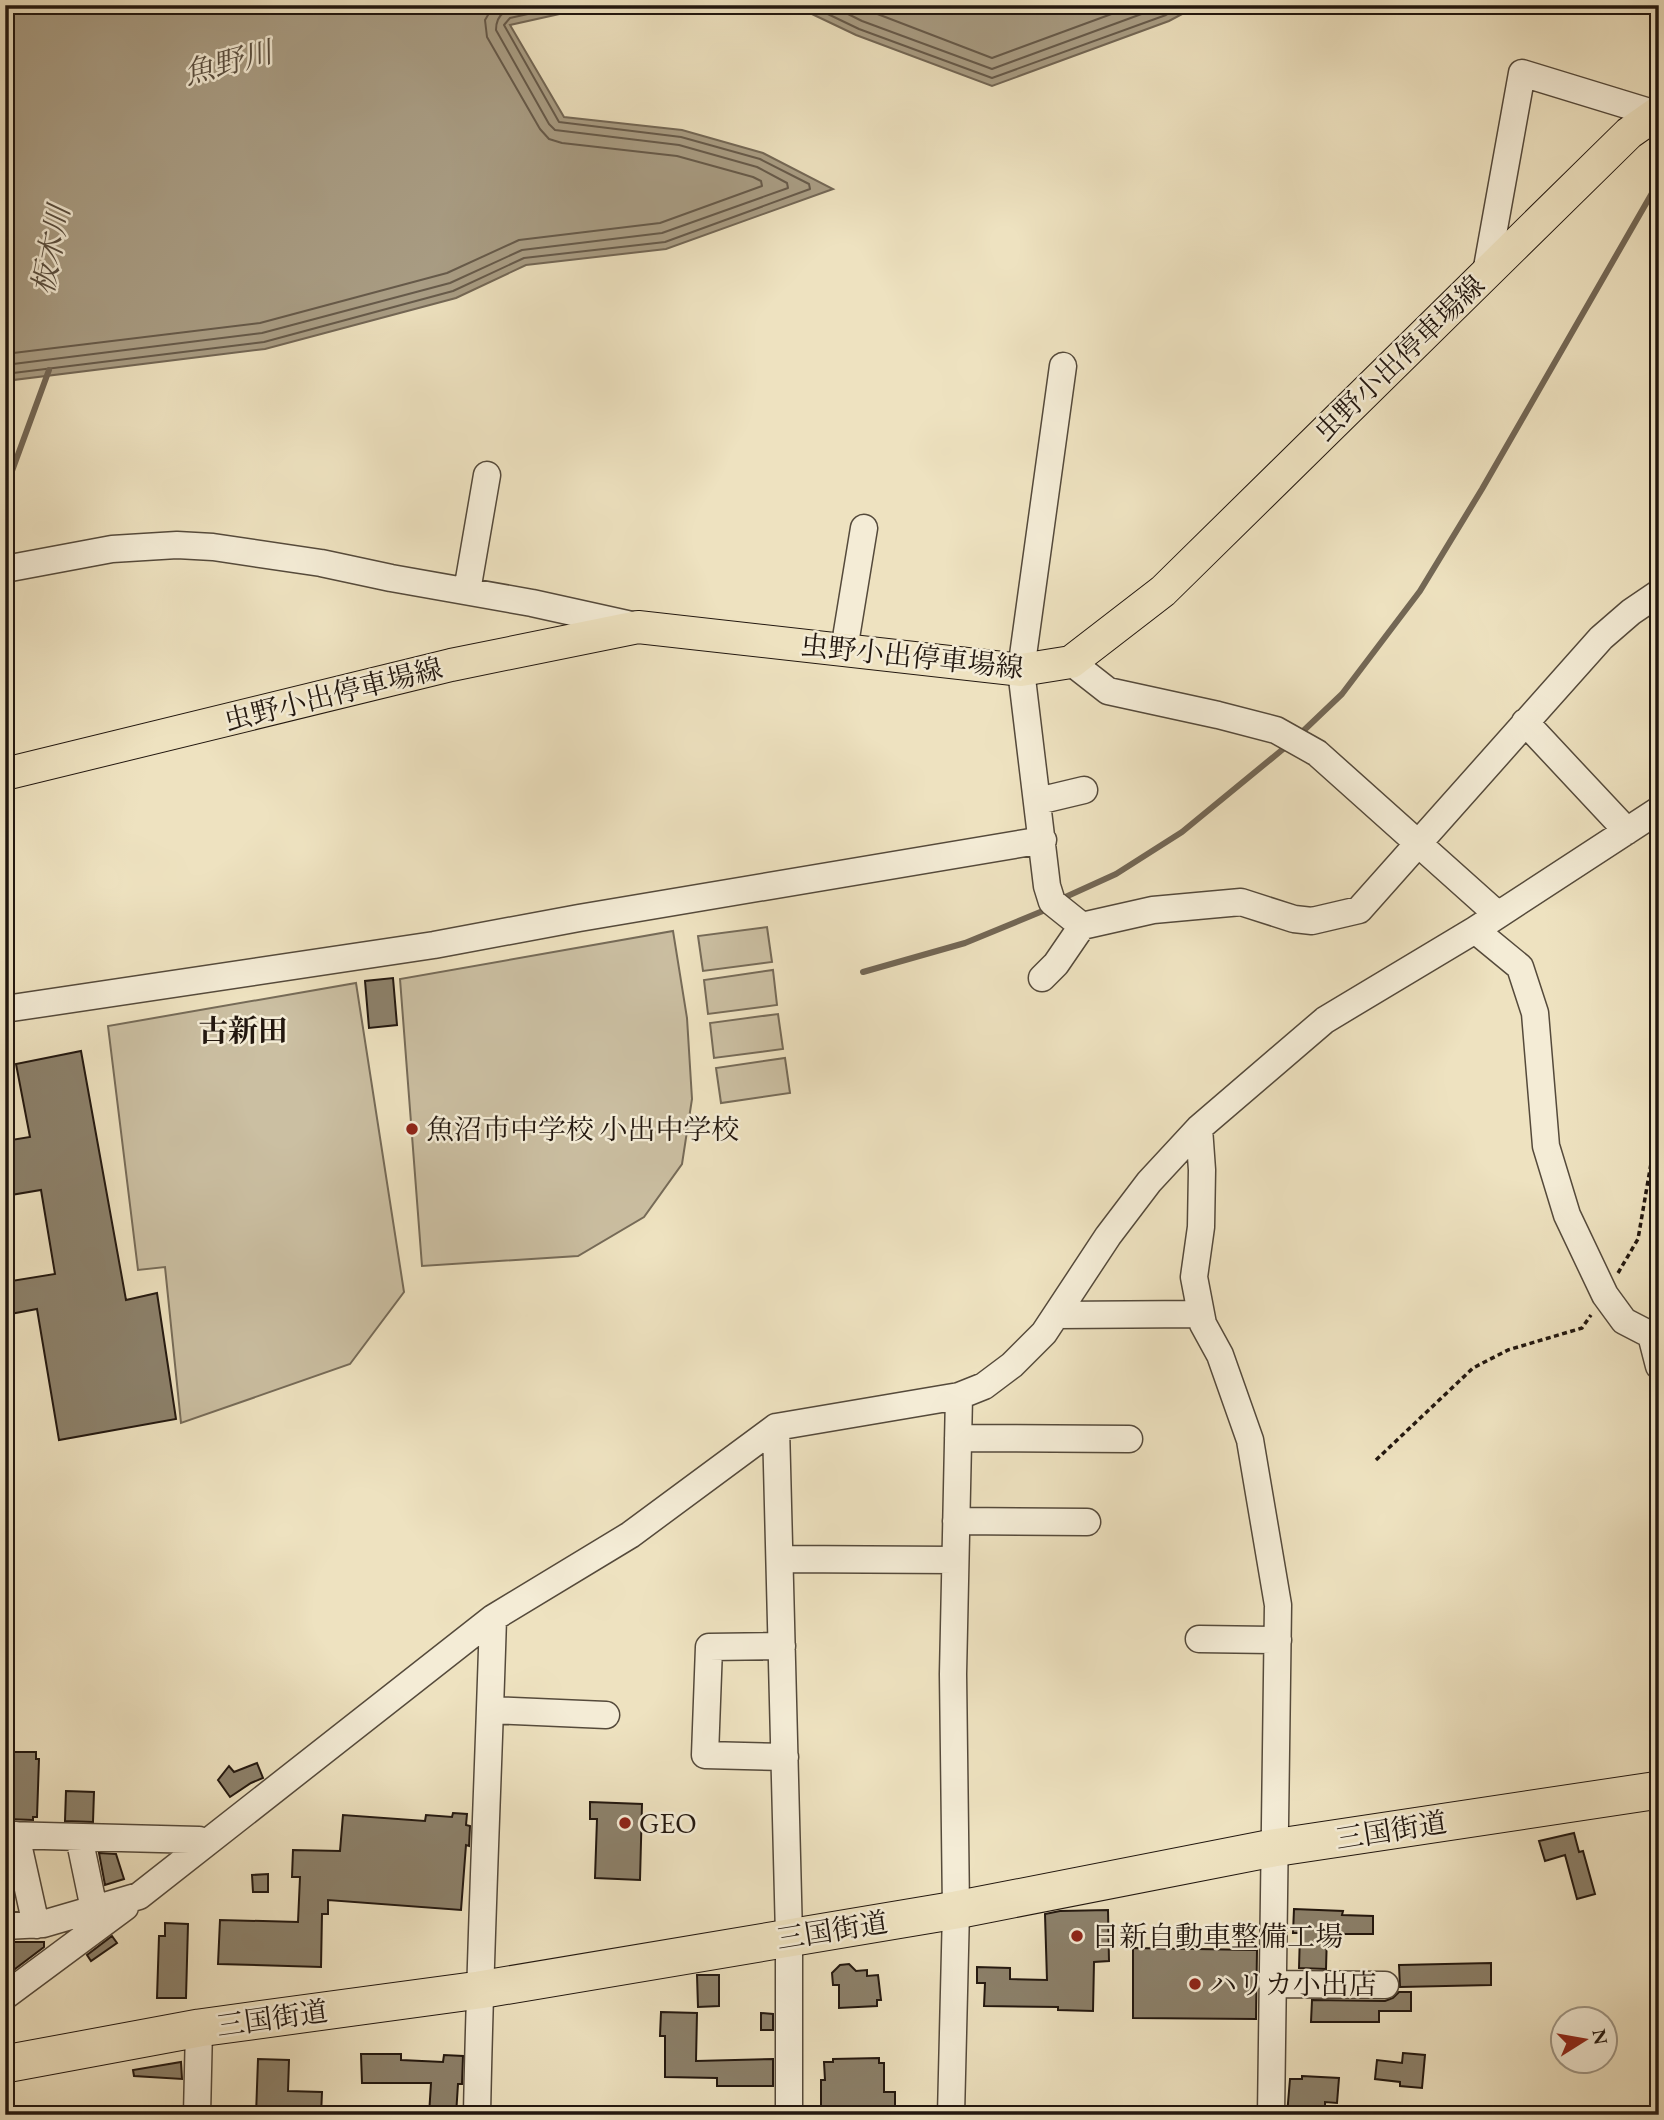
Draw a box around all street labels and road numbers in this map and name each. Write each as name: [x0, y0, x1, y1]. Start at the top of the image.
street label: 虫野小出停車場線: [1306, 267, 1492, 449]
street label: 虫野小出停車場線: [799, 626, 1025, 686]
street label: 虫野小出停車場線: [220, 649, 446, 739]
street label: 三国街道: [1333, 1803, 1449, 1857]
street label: 三国街道: [774, 1903, 890, 1957]
street label: 三国街道: [214, 1992, 330, 2044]

